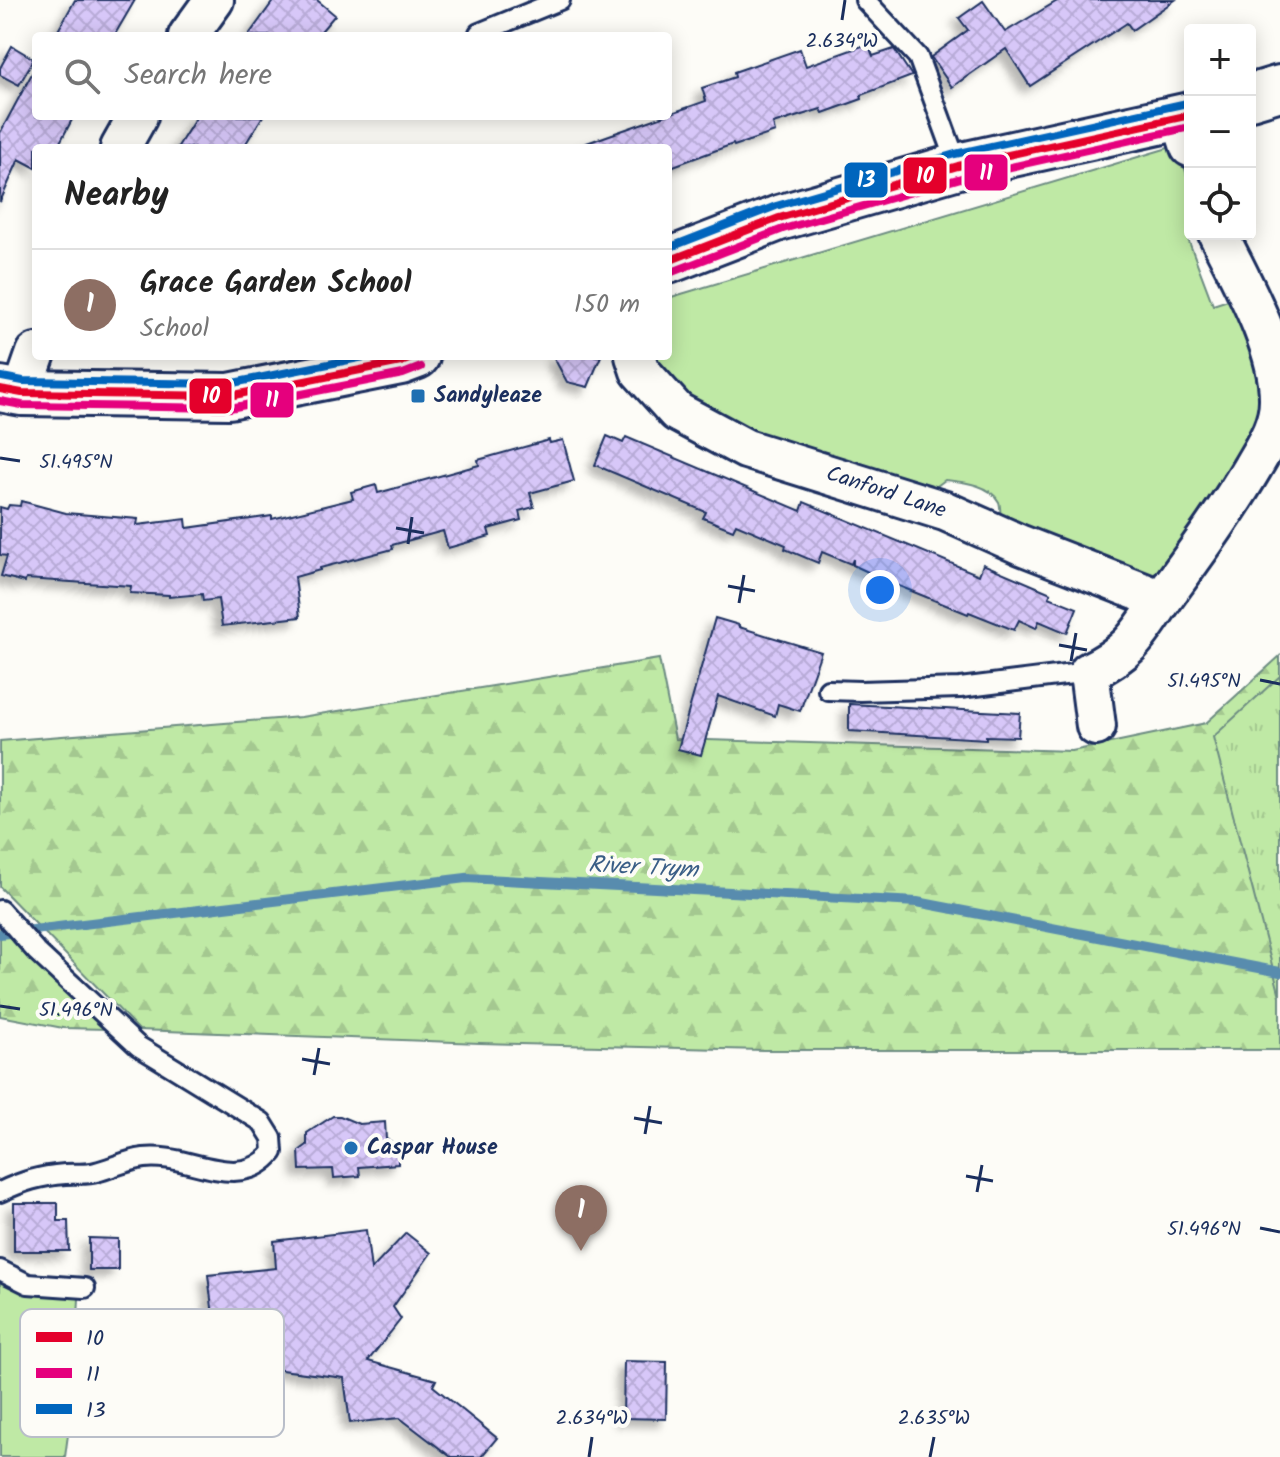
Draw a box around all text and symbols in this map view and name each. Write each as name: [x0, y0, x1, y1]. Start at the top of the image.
map controls: [1184, 24, 1256, 240]
button: +: [1184, 24, 1256, 96]
text: 2.634°W: [806, 26, 878, 58]
search box: [32, 32, 672, 120]
text: Search here: [124, 52, 272, 100]
icon: search: [60, 54, 104, 98]
button: −: [1184, 96, 1256, 168]
line badge: 11: [963, 153, 1009, 192]
line badge: 10: [902, 156, 948, 195]
text: 11: [979, 157, 993, 192]
text: 10: [916, 160, 935, 195]
line badge: 13: [843, 161, 889, 199]
text: 13: [857, 164, 875, 199]
button: locate: [1184, 168, 1256, 240]
text: Nearby: [64, 169, 169, 223]
text: Grace Garden School: [140, 260, 411, 308]
text: 1: [86, 284, 94, 326]
text: 150 m: [574, 284, 640, 326]
text: School: [140, 308, 209, 350]
line badge: 10: [188, 377, 233, 415]
place label: Sandyleaze: [434, 379, 542, 414]
text: 10: [202, 380, 221, 415]
line badge: 11: [249, 381, 295, 419]
text: 11: [265, 384, 279, 419]
marker: Sandyleaze: [409, 387, 427, 405]
text: 51.495°N: [39, 447, 113, 479]
street label: Canford Lane: [821, 457, 951, 529]
your location: [860, 570, 900, 610]
text: 51.495°N: [1167, 666, 1241, 698]
water label: River Trym: [587, 846, 701, 890]
text: 51.496°N: [39, 995, 113, 1027]
place label: Caspar House: [367, 1131, 498, 1166]
marker: Caspar House: [342, 1139, 360, 1157]
pin: 1: [555, 1185, 607, 1251]
text: 51.496°N: [1167, 1214, 1241, 1246]
legend: [20, 1309, 284, 1437]
text: 10: [86, 1322, 104, 1357]
text: 11: [86, 1358, 100, 1393]
text: 13: [86, 1394, 105, 1429]
text: 2.634°W: [556, 1403, 628, 1435]
text: 2.635°W: [898, 1403, 970, 1435]

